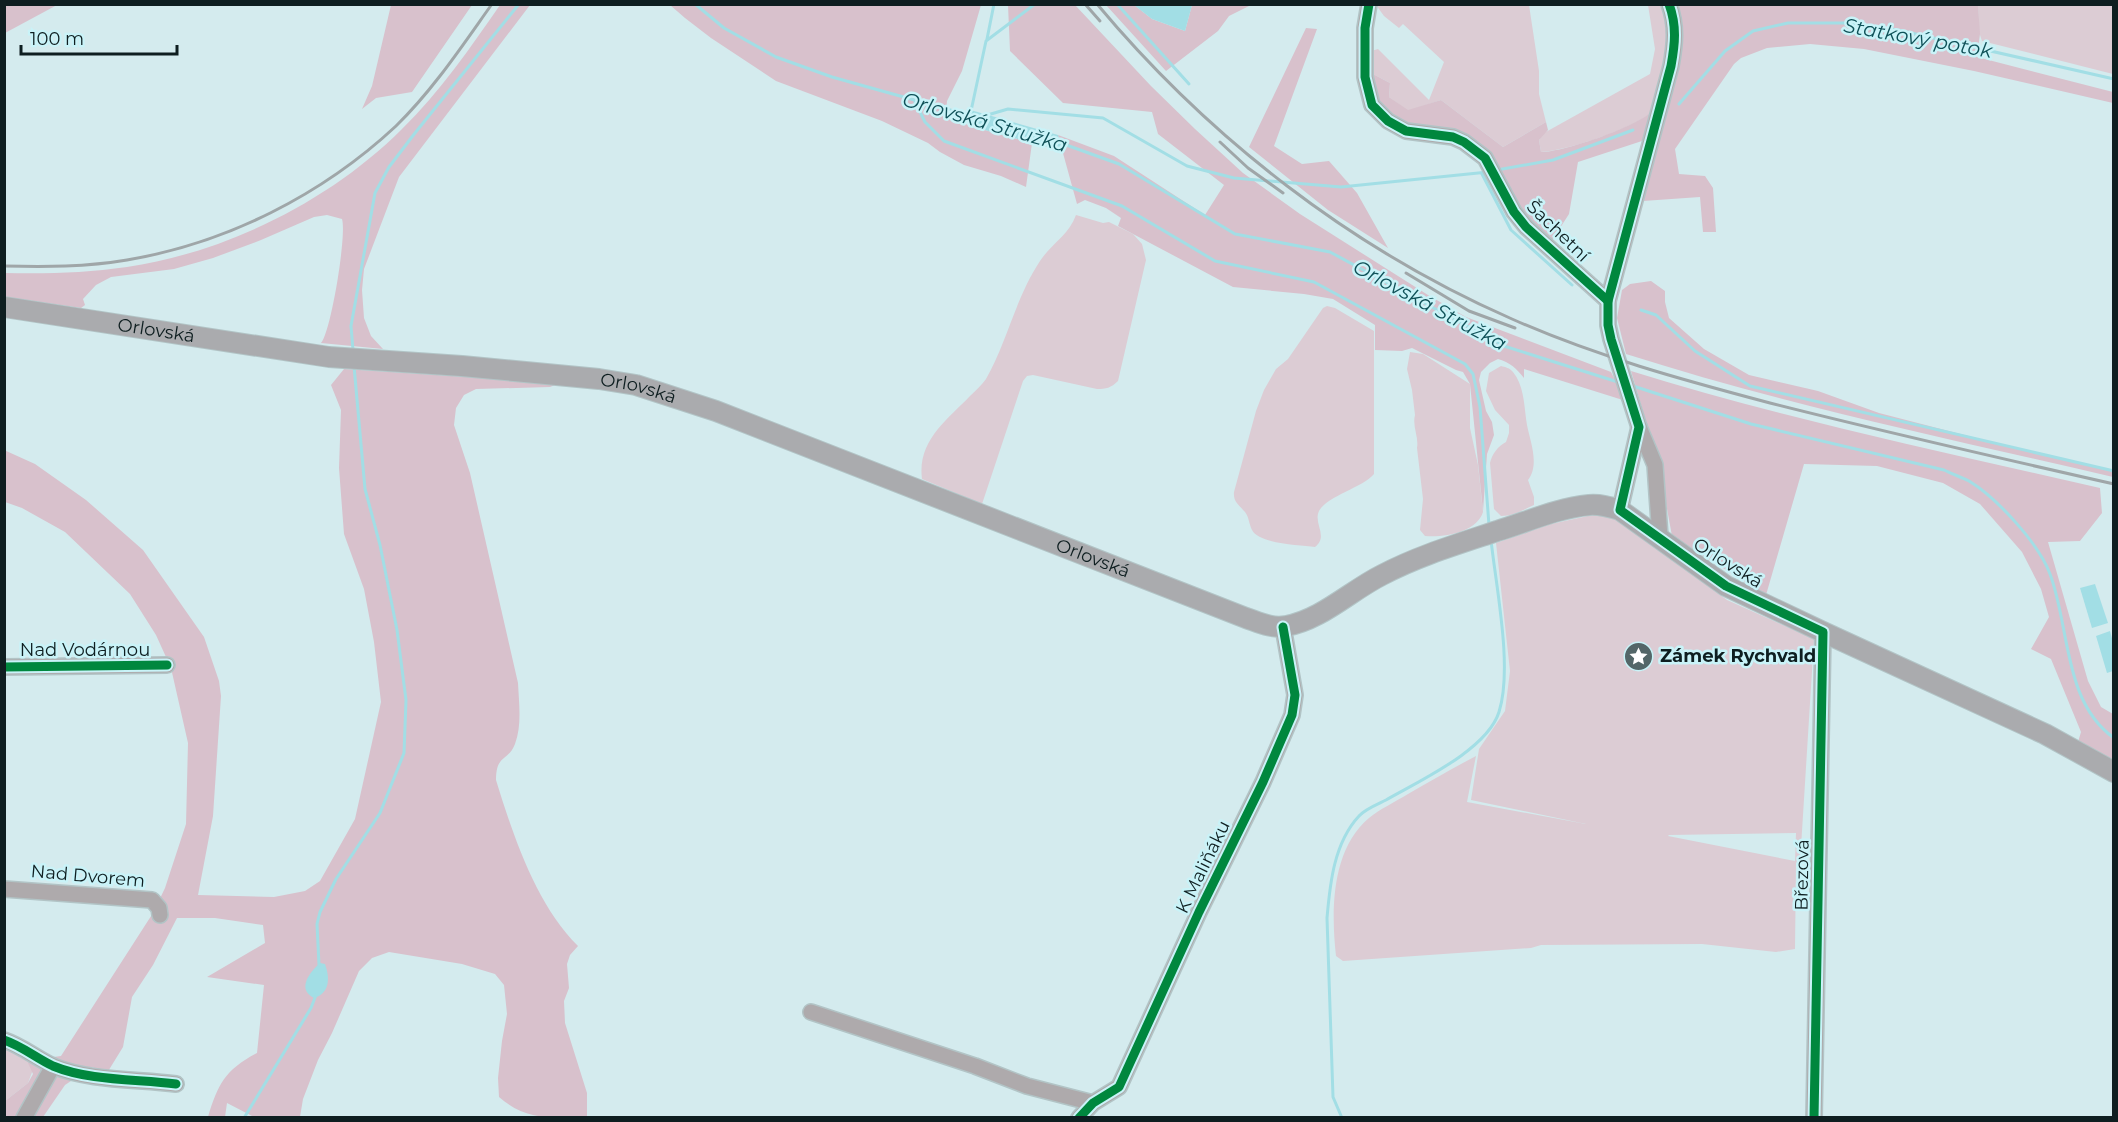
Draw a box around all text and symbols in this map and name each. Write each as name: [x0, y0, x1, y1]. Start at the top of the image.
water label: Statkový potok: [1842, 13, 1995, 63]
scale bar: [21, 18, 177, 56]
text: 100 m: [30, 28, 84, 50]
water label: Orlovská Stružka: [900, 87, 1070, 157]
street label: Šachetní: [1522, 196, 1595, 267]
water label: Orlovská Stružka: [1349, 254, 1511, 356]
street label: Orlovská: [116, 314, 196, 347]
street label: Orlovská: [599, 368, 679, 408]
street label: Orlovská: [1689, 533, 1767, 593]
street label: Orlovská: [1053, 534, 1133, 583]
street label: Nad Vodárnou: [20, 639, 150, 661]
place icon: Zámek Rychvald: [1623, 640, 1655, 672]
place label: Zámek Rychvald: [1660, 645, 1816, 667]
street label: K Maliňáku: [1171, 817, 1235, 917]
street label: Březová: [1790, 839, 1814, 911]
street label: Nad Dvorem: [30, 860, 146, 892]

